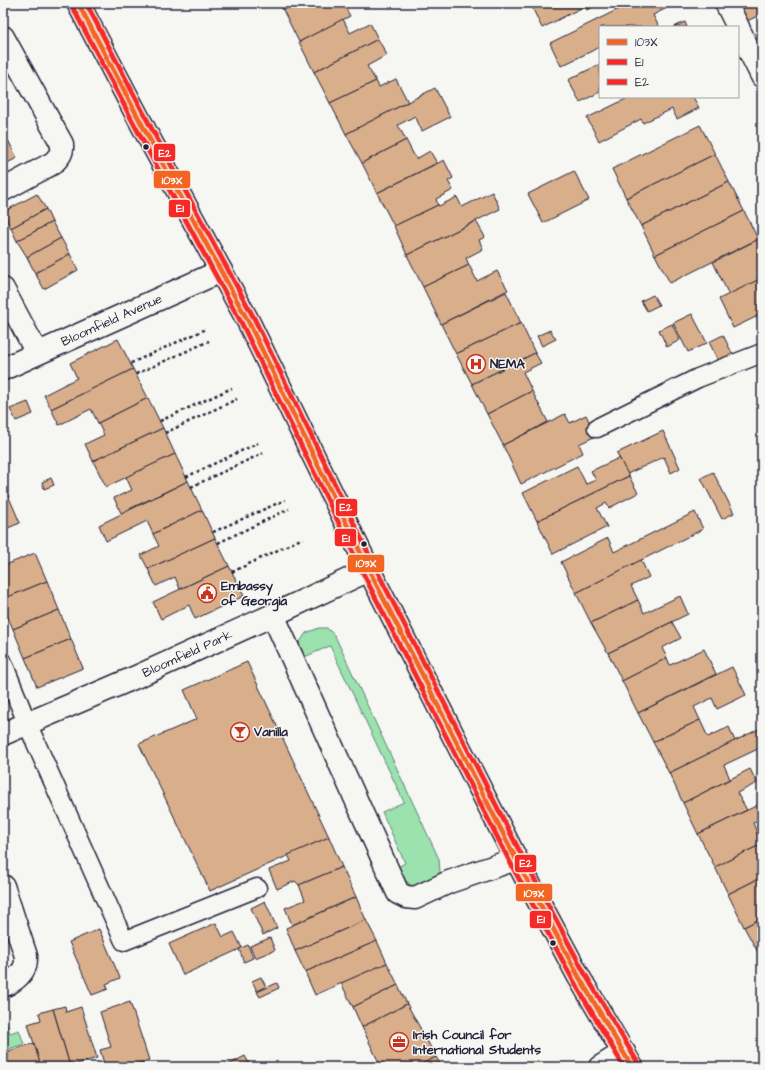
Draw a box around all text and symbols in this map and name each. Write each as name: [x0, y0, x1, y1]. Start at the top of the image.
legend: [599, 26, 739, 98]
text: 103X: [635, 34, 657, 51]
text: E1: [635, 54, 644, 71]
text: E2: [635, 74, 649, 91]
unlabelled marker: [141, 142, 151, 152]
line badge: E2: [153, 143, 176, 162]
text: E2: [159, 146, 172, 161]
line badge: 103X: [153, 170, 191, 189]
text: 103X: [162, 173, 183, 188]
line badge: E1: [168, 199, 191, 218]
text: E1: [176, 201, 185, 216]
street label: Bloomfield Avenue: [58, 290, 165, 351]
hospital icon: NEMA: [465, 353, 487, 375]
place label: NEMA: [490, 355, 526, 373]
line badge: E2: [335, 498, 358, 517]
text: E2: [340, 500, 353, 515]
line badge: E1: [334, 528, 357, 547]
text: E1: [342, 531, 351, 546]
unlabelled marker: [359, 539, 369, 549]
line badge: 103X: [347, 554, 385, 573]
text: 103X: [356, 556, 377, 571]
place label: Embassy of Georgia: [221, 577, 287, 612]
public building icon: Embassy of Georgia: [196, 582, 218, 604]
street label: Bloomfield Park: [139, 626, 235, 682]
bar icon: Vanilla: [229, 721, 251, 743]
place label: Vanilla: [253, 723, 288, 741]
line badge: E2: [514, 854, 537, 873]
text: E2: [520, 856, 533, 871]
line badge: 103X: [515, 883, 553, 902]
text: 103X: [524, 886, 545, 901]
line badge: E1: [529, 910, 552, 929]
text: E1: [537, 912, 546, 927]
unlabelled marker: [548, 938, 558, 948]
place label: Irish Council for International Students: [413, 1026, 542, 1059]
office icon: Irish Council for International Students: [388, 1031, 410, 1053]

